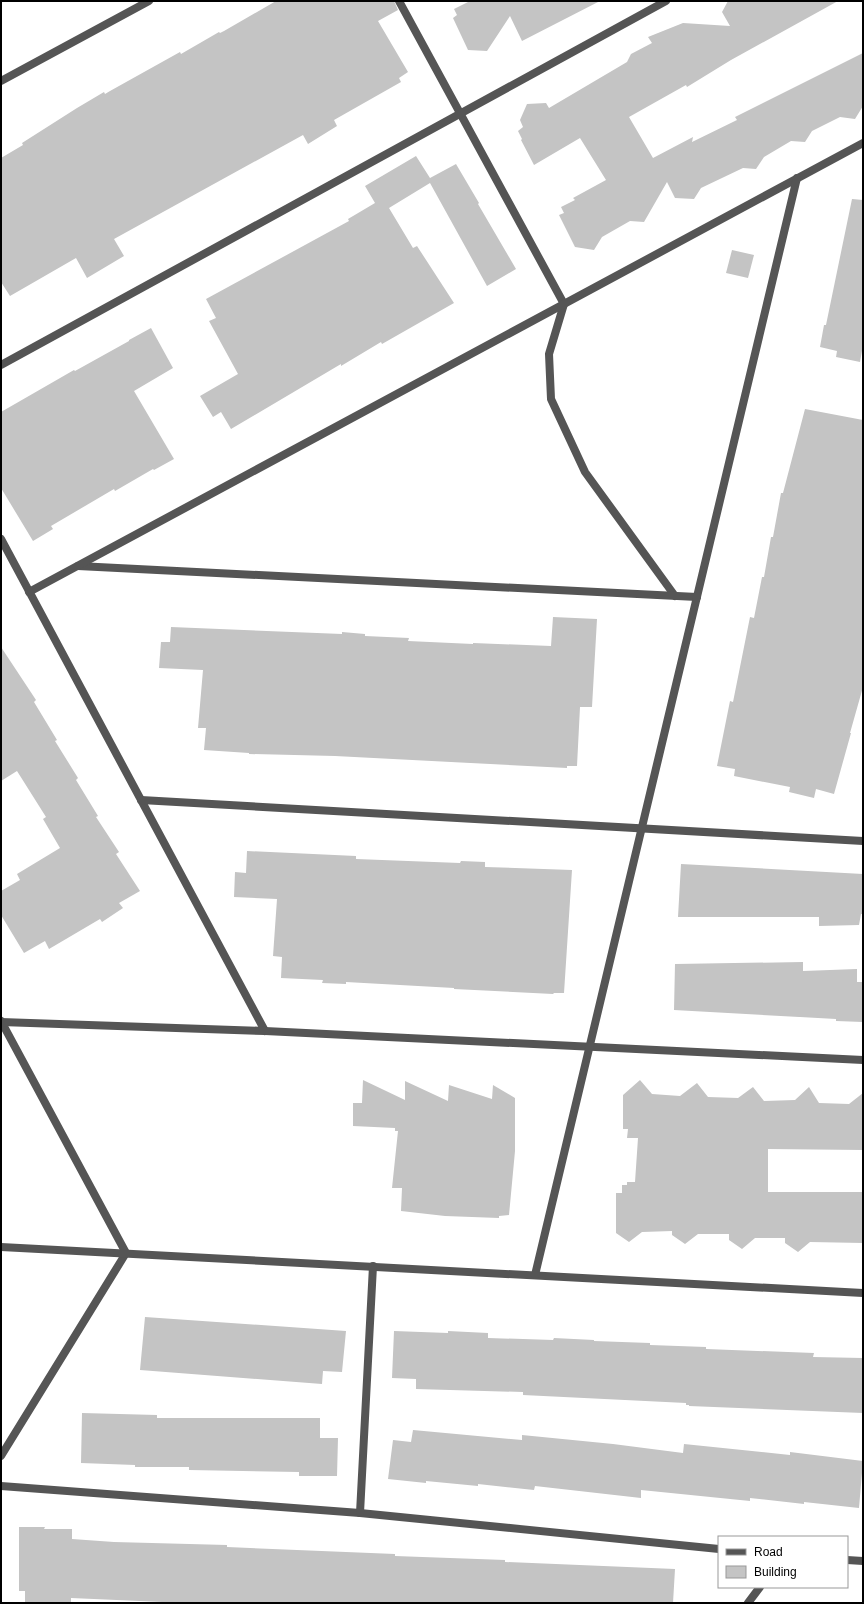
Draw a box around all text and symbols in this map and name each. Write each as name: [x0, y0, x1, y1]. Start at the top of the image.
legend: [718, 1536, 848, 1588]
text: Road: [754, 1545, 783, 1559]
text: Building: [754, 1565, 797, 1579]

